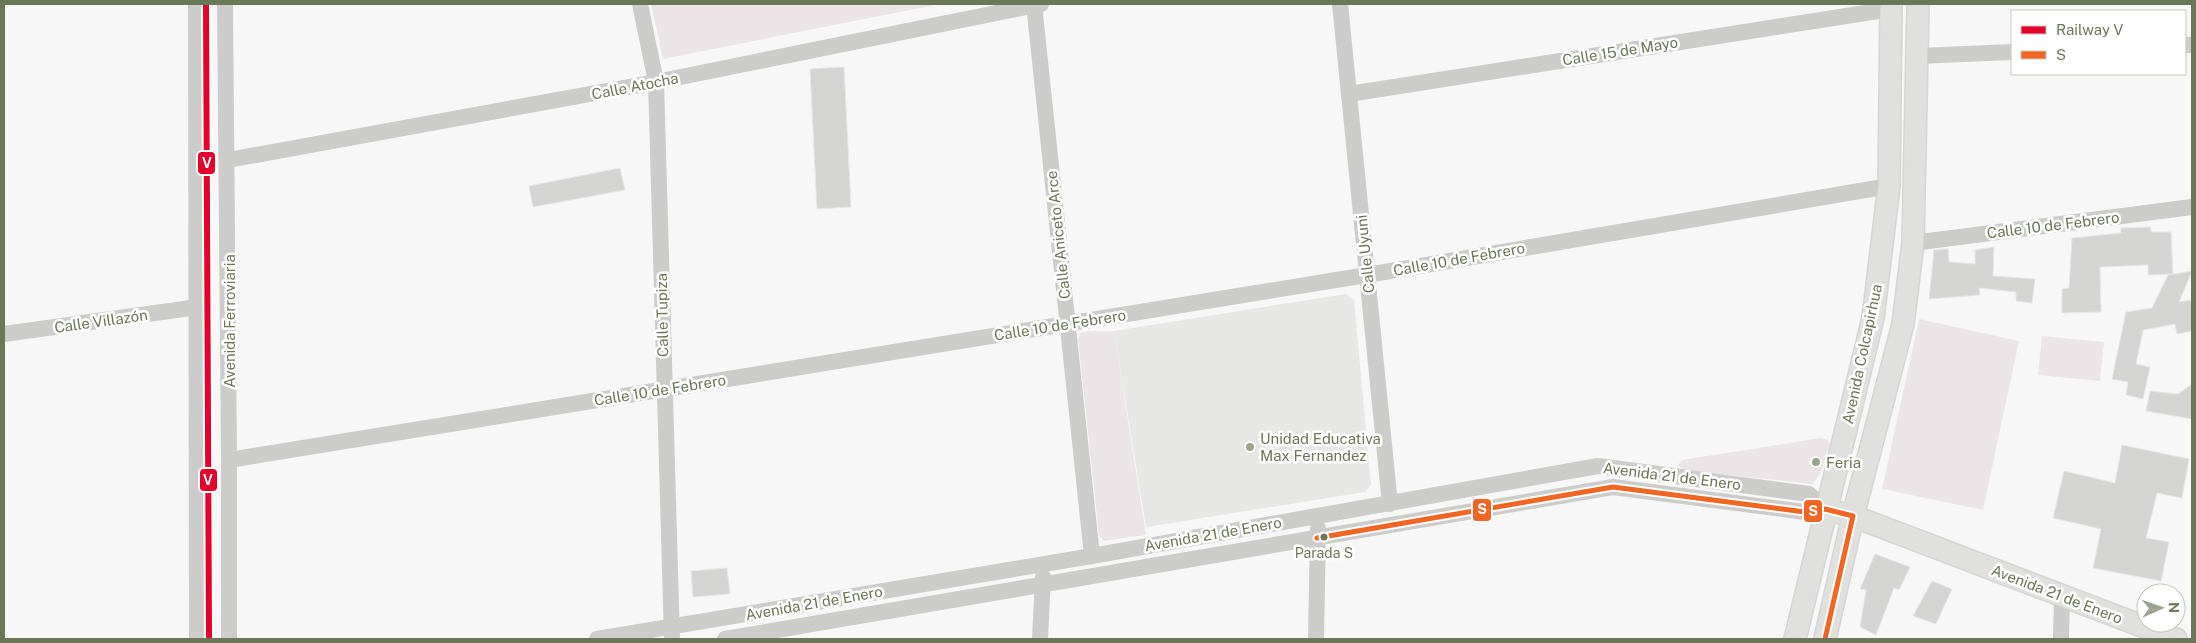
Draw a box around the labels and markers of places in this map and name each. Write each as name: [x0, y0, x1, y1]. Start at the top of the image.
place label: Unidad Educativa Max Fernandez: [1260, 430, 1381, 464]
marker: Unidad Educativa Max Fernandez: [1244, 441, 1256, 453]
place label: Feria: [1826, 454, 1861, 471]
marker: Feria: [1810, 456, 1822, 468]
marker: Parada S: [1319, 532, 1329, 542]
place label: Parada S: [1295, 545, 1353, 561]

